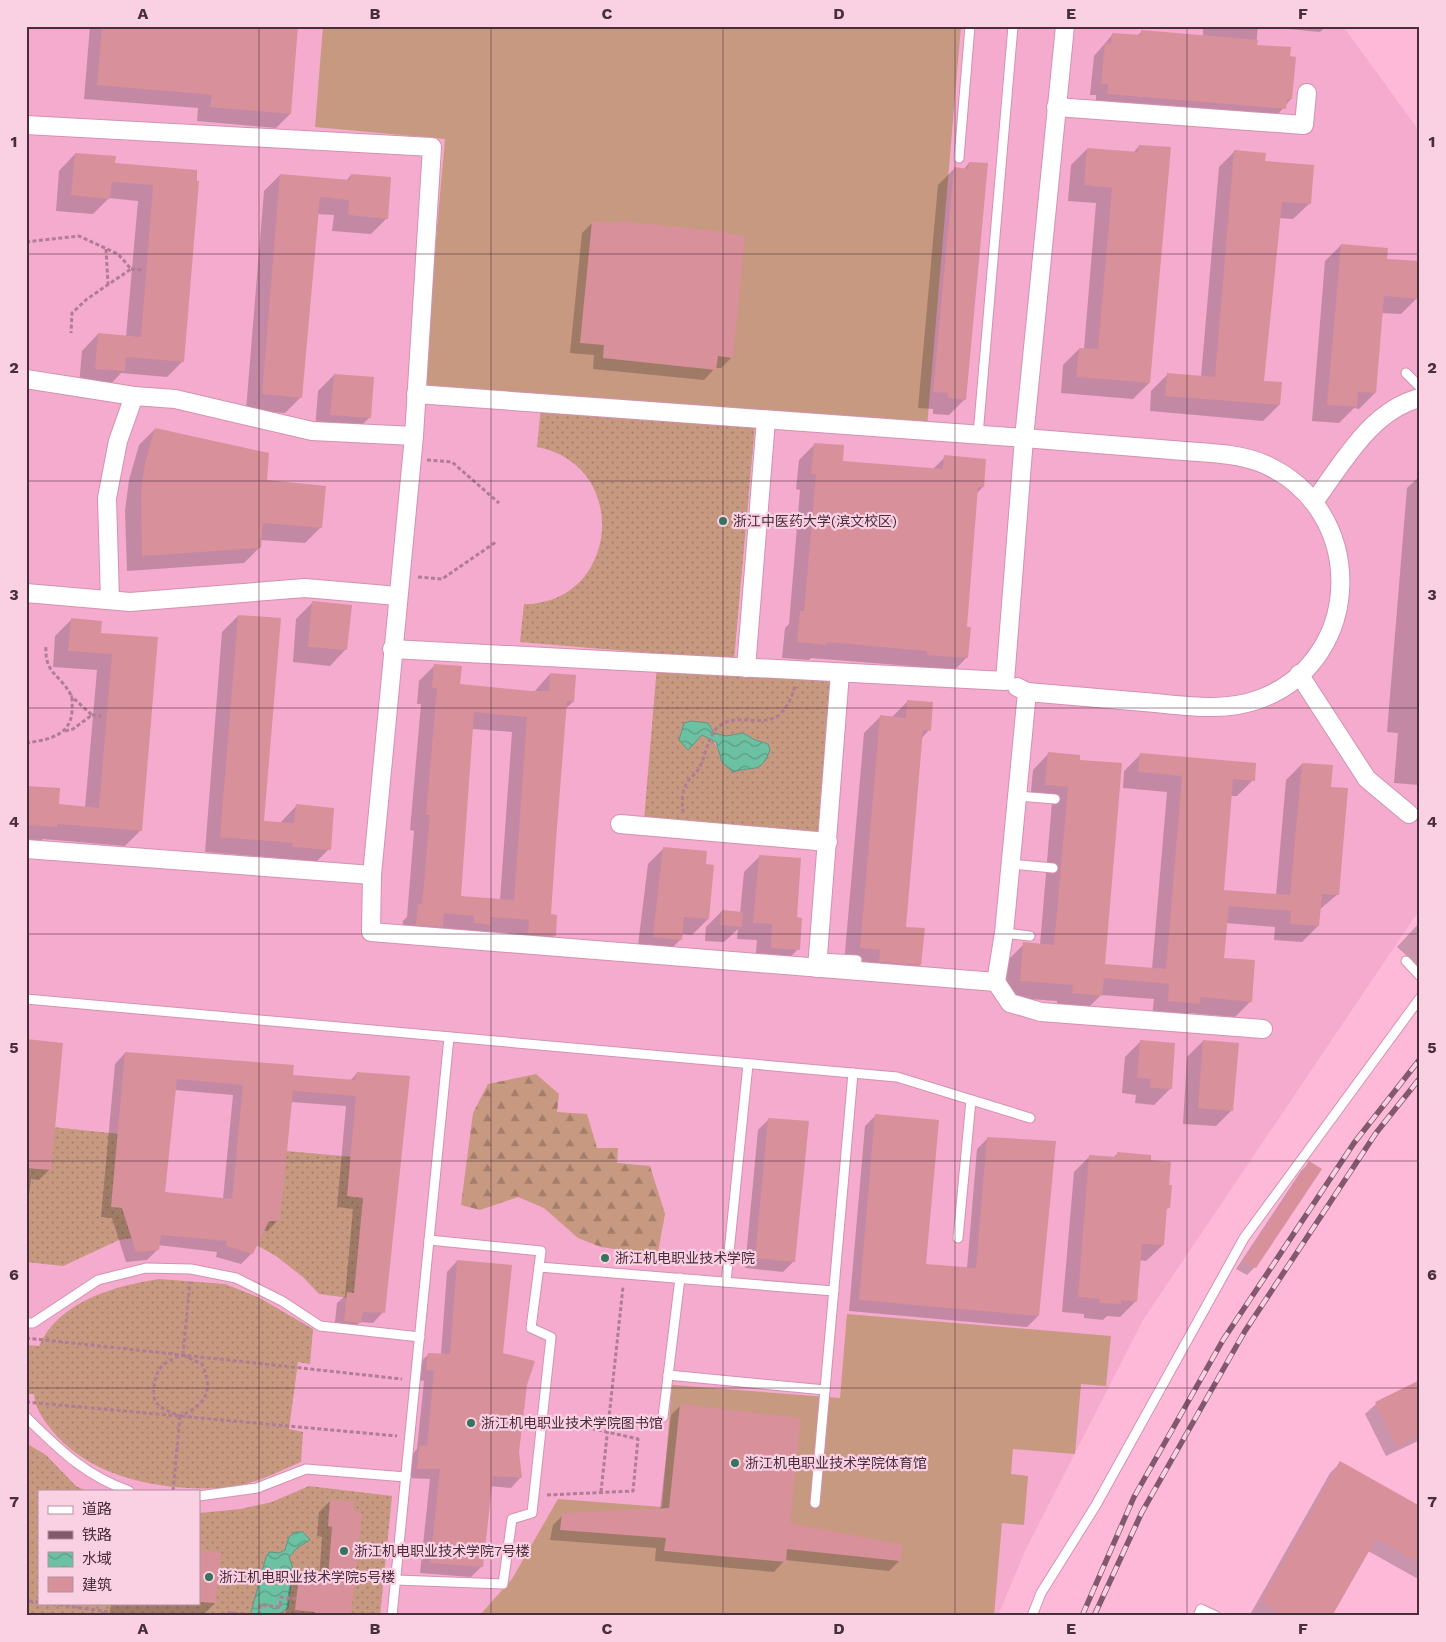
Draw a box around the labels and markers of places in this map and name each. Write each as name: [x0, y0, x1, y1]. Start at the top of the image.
place label: 浙江中医药大学(滨文校区): [733, 513, 897, 529]
marker: 浙江中医药大学(滨文校区): [717, 515, 729, 527]
place label: 浙江机电职业技术学院: [615, 1250, 755, 1266]
marker: 浙江机电职业技术学院: [599, 1252, 611, 1264]
place label: 浙江机电职业技术学院图书馆: [481, 1415, 663, 1431]
marker: 浙江机电职业技术学院图书馆: [465, 1417, 477, 1429]
place label: 浙江机电职业技术学院体育馆: [745, 1455, 927, 1471]
marker: 浙江机电职业技术学院体育馆: [729, 1457, 741, 1469]
place label: 浙江机电职业技术学院7号楼: [354, 1543, 530, 1559]
marker: 浙江机电职业技术学院7号楼: [338, 1545, 350, 1557]
place label: 浙江机电职业技术学院5号楼: [219, 1569, 395, 1585]
marker: 浙江机电职业技术学院5号楼: [203, 1571, 215, 1583]

